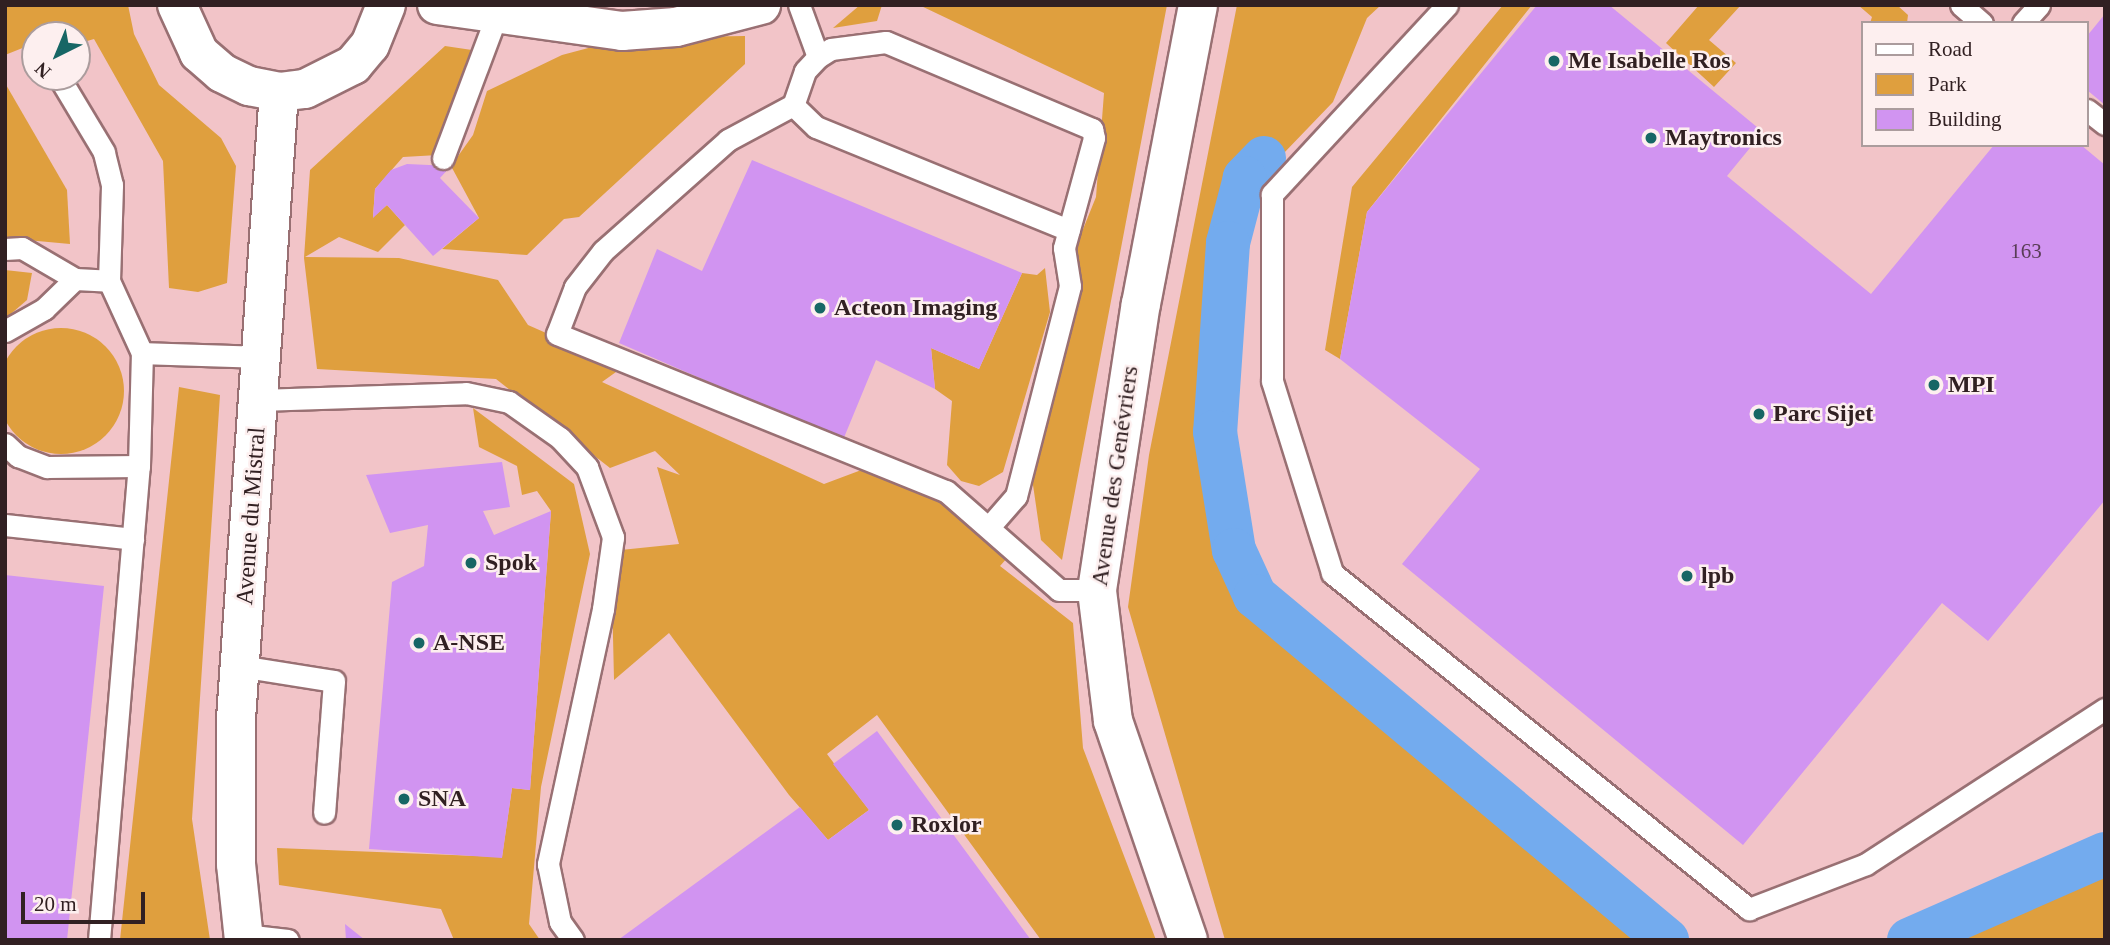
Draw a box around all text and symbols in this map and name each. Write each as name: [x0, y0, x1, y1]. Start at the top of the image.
north arrow: [21, 21, 91, 91]
legend: [1862, 21, 2089, 147]
text: Road: [1928, 37, 1972, 61]
place label: Me Isabelle Ros: [1568, 47, 1731, 75]
marker: Me Isabelle Ros: [1546, 53, 1562, 69]
text: N: [31, 58, 55, 83]
text: Park: [1928, 72, 1967, 96]
text: Building: [1928, 107, 2002, 131]
place label: Maytronics: [1665, 124, 1782, 152]
marker: Maytronics: [1643, 130, 1659, 146]
house number: 163: [2010, 238, 2042, 264]
place label: Acteon Imaging: [834, 294, 997, 322]
marker: Acteon Imaging: [812, 300, 828, 316]
street label: Avenue des Genévriers: [1085, 364, 1145, 588]
place label: MPI: [1948, 371, 1995, 399]
marker: MPI: [1926, 377, 1942, 393]
place label: Parc Sijet: [1773, 400, 1873, 428]
marker: Parc Sijet: [1751, 406, 1767, 422]
street label: Avenue du Mistral: [230, 426, 272, 606]
place label: Spok: [485, 549, 537, 577]
marker: Spok: [463, 555, 479, 571]
place label: lpb: [1701, 562, 1734, 590]
marker: lpb: [1679, 568, 1695, 584]
place label: A-NSE: [433, 629, 505, 657]
marker: A-NSE: [411, 635, 427, 651]
place label: SNA: [418, 785, 466, 813]
marker: SNA: [396, 791, 412, 807]
place label: Roxlor: [911, 811, 982, 839]
marker: Roxlor: [889, 817, 905, 833]
scale bar: [24, 878, 149, 922]
text: 20 m: [34, 892, 77, 916]

